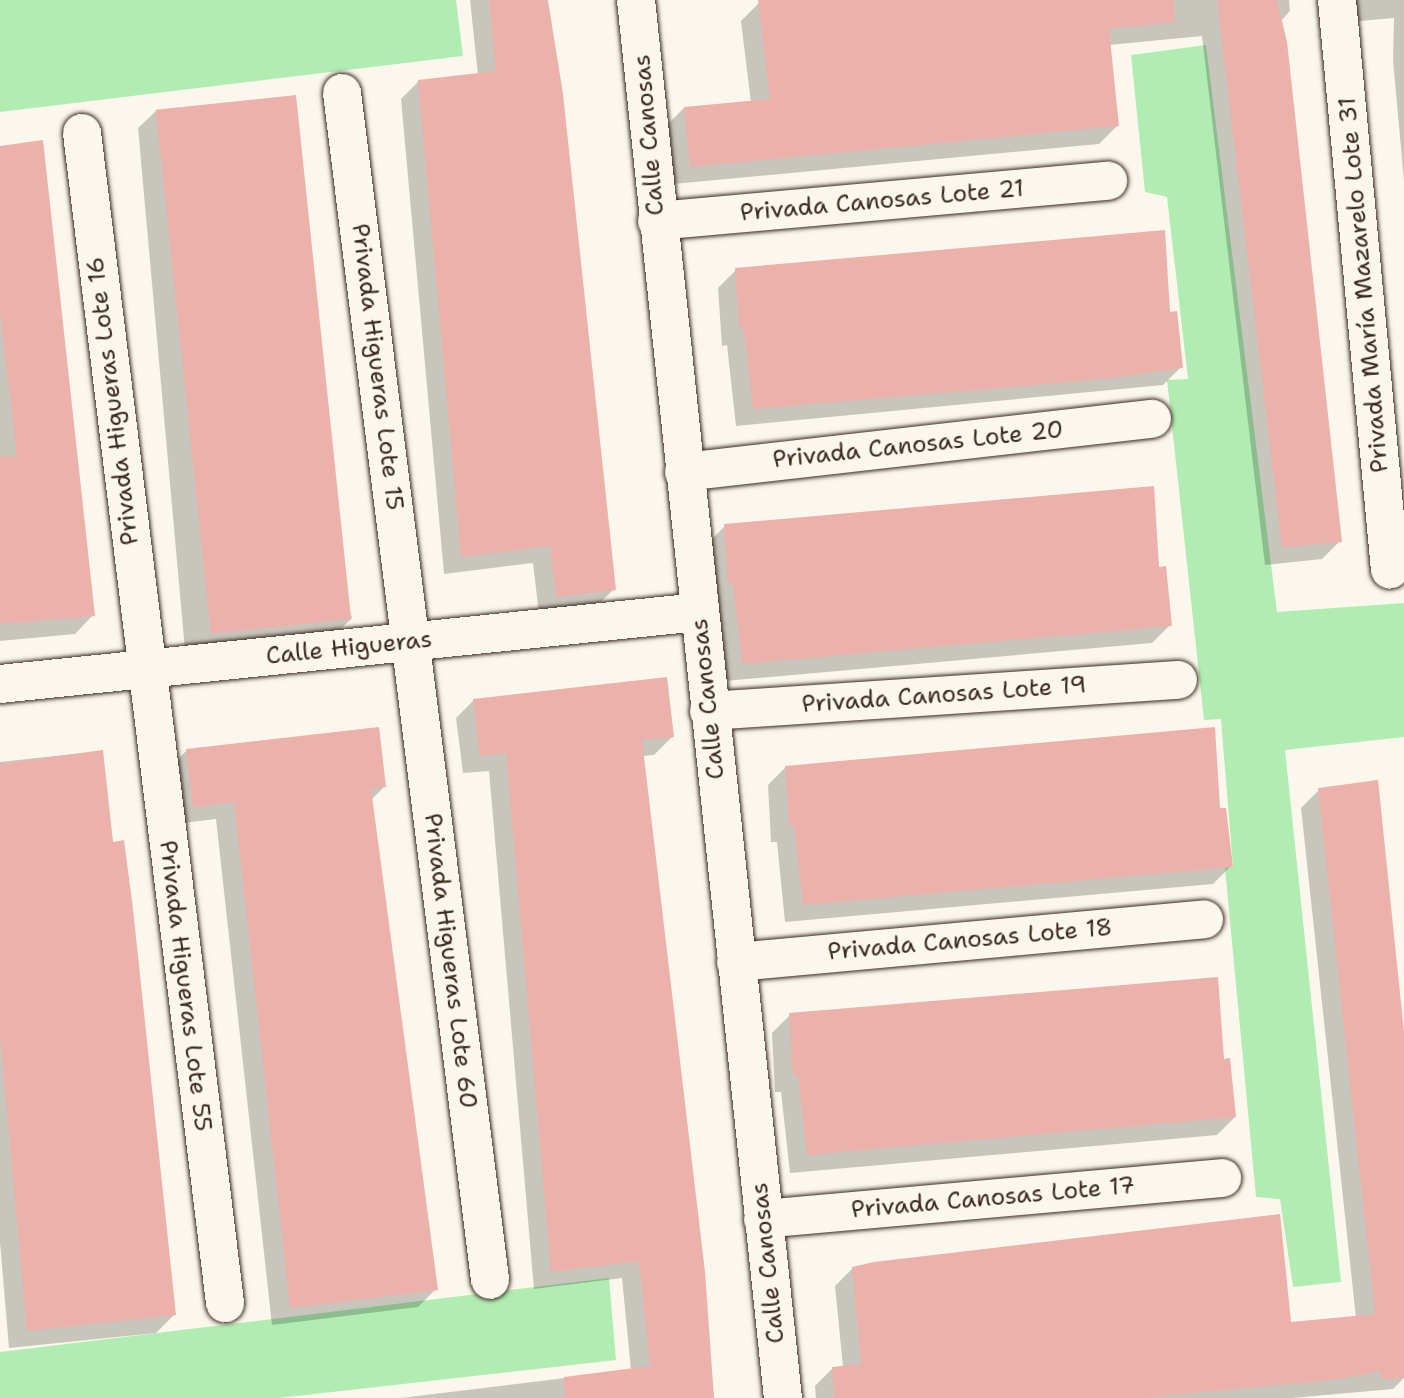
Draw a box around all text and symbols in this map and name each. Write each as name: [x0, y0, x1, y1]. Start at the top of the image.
street label: Calle Canosas: [628, 53, 670, 217]
street label: Privada María Mazarelo Lote 31: [1333, 96, 1395, 474]
street label: Privada Canosas Lote 21: [739, 174, 1025, 228]
street label: Privada Higueras Lote 15: [345, 222, 409, 512]
street label: Privada Higueras Lote 16: [81, 255, 145, 547]
street label: Privada Canosas Lote 20: [771, 415, 1065, 475]
street label: Calle Canosas: [685, 617, 731, 781]
street label: Calle Higueras: [265, 625, 433, 671]
street label: Privada Canosas Lote 19: [801, 671, 1087, 719]
street label: Privada Higueras Lote 60: [418, 812, 482, 1110]
street label: Privada Higueras Lote 55: [153, 839, 217, 1133]
street label: Privada Canosas Lote 18: [826, 913, 1114, 967]
street label: Privada Canosas Lote 17: [850, 1171, 1136, 1225]
street label: Calle Canosas: [745, 1181, 791, 1345]

